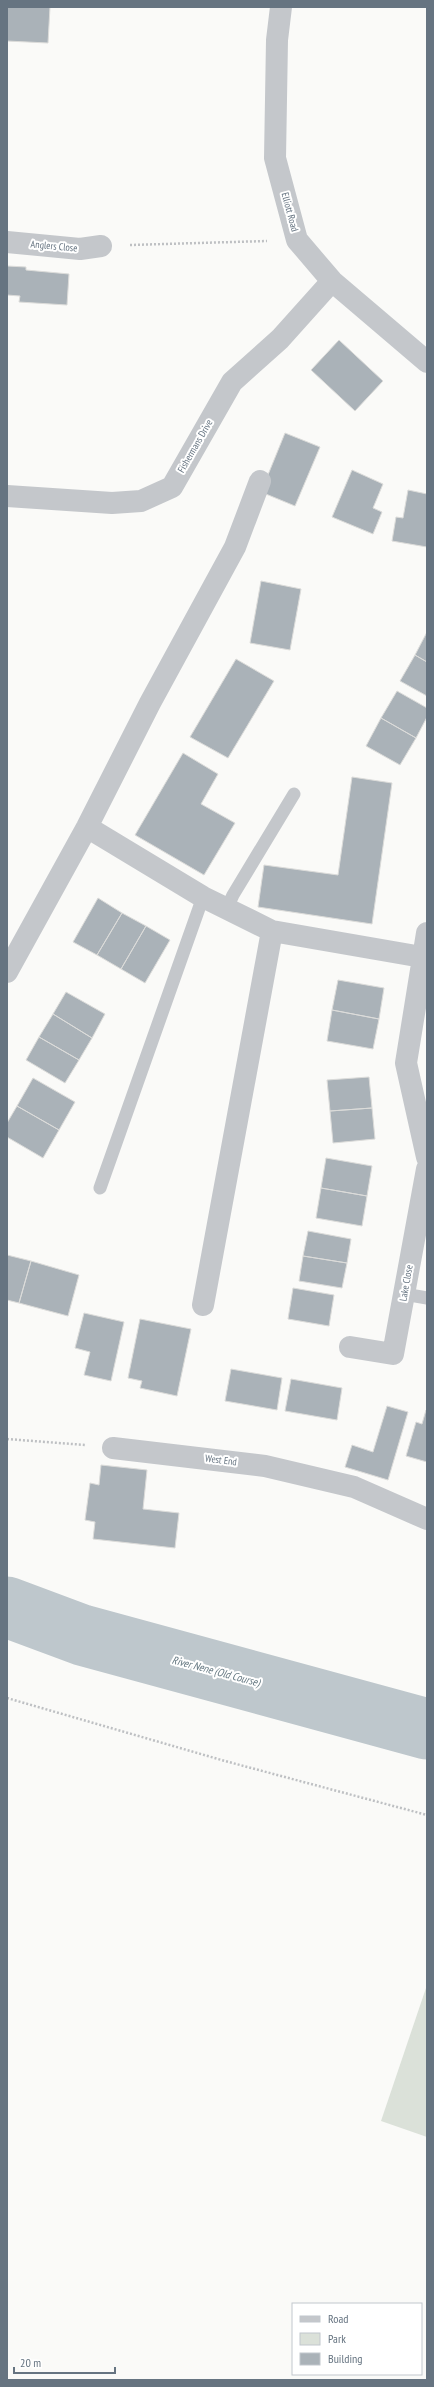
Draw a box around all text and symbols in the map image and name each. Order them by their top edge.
street label: Elliott Road [279,191,301,233]
street label: Anglers Close [30,237,78,255]
street label: Fishermans Drive [174,417,216,475]
street label: Lake Close [396,1264,416,1302]
street label: West End [204,1452,238,1468]
water label: River Nene (Old Course) [171,1653,263,1690]
legend [292,2303,422,2375]
text: Road [328,2311,348,2326]
text: Park [328,2331,346,2346]
scale bar [14,2349,115,2375]
text: Building [328,2351,363,2366]
text: 20 m [20,2355,41,2370]

